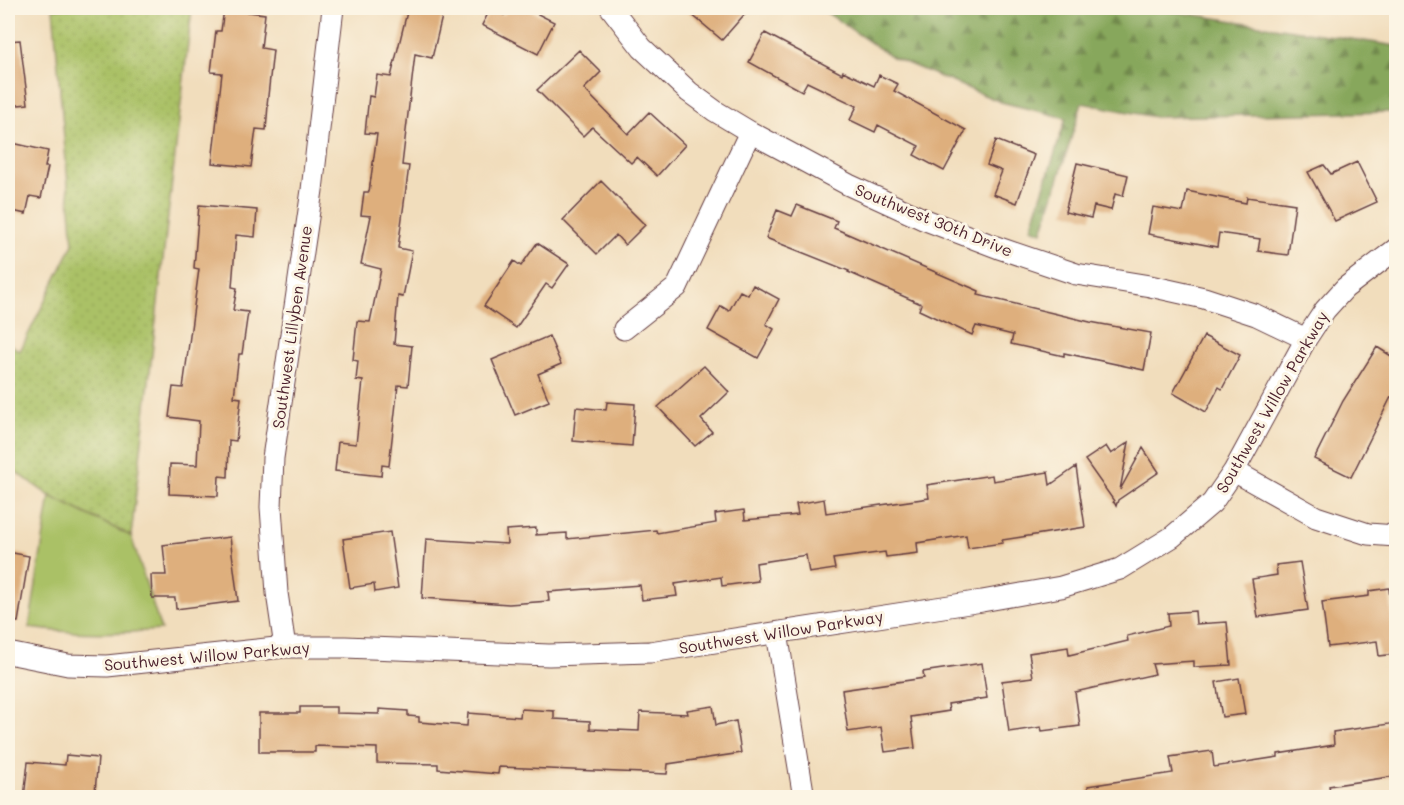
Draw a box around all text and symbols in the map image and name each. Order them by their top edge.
street label: Southwest 30th Drive [852,178,1016,261]
street label: Southwest Lillyben Avenue [267,224,316,430]
street label: Southwest Willow Parkway [1211,307,1332,496]
street label: Southwest Willow Parkway [677,605,885,658]
street label: Southwest Willow Parkway [103,636,311,675]

